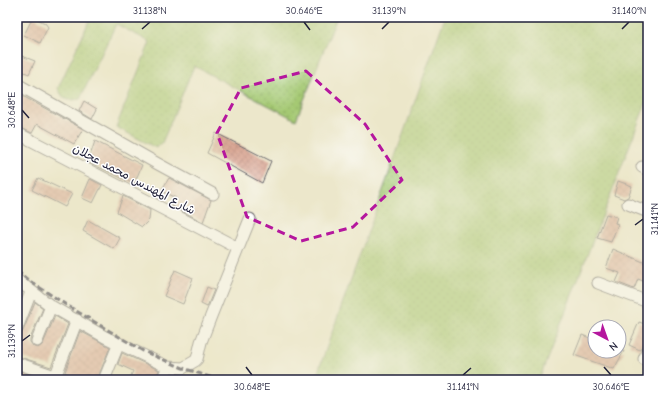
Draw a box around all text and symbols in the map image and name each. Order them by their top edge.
text: 31.138°N [133,5,167,17]
text: 30.646°E [286,5,322,17]
text: 31.139°N [372,5,406,17]
text: 31.140°N [612,5,646,17]
text: 30.648°E [6,92,18,128]
street label: شارع المهندس محمد عجلان [70,141,198,219]
text: 31.141°N [649,203,661,235]
north arrow [587,319,627,359]
text: 31.139°N [6,324,18,358]
text: N [606,339,620,353]
text: 30.648°E [234,381,270,393]
text: 31.141°N [447,381,479,393]
text: 30.646°E [593,381,629,393]

